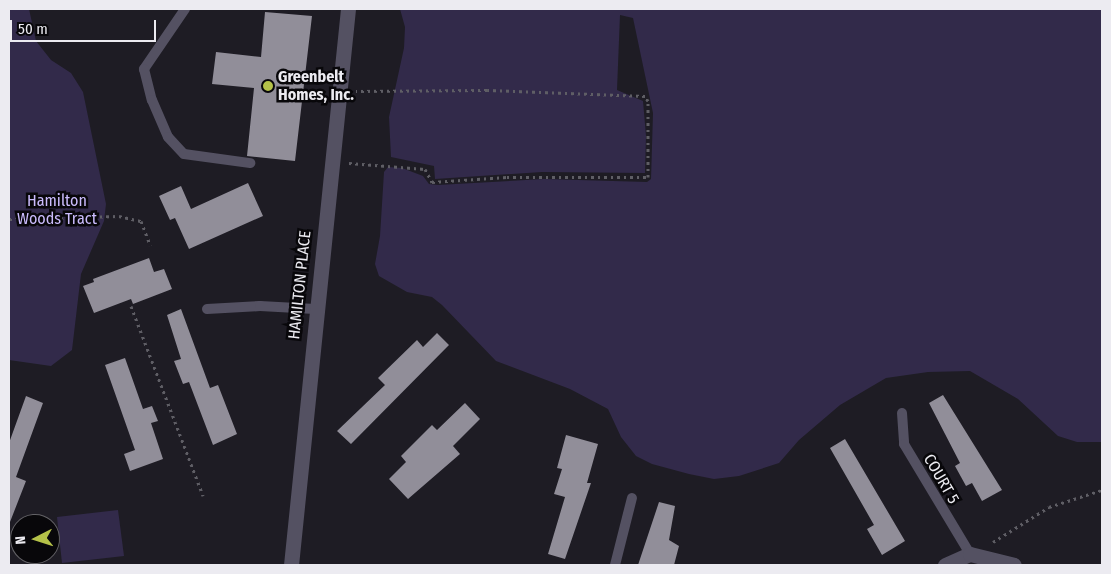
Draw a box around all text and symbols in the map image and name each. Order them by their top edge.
scale bar [12,10,159,42]
text: 50 m [18,20,48,38]
place label: Greenbelt Homes, Inc. [278,67,354,105]
marker: Greenbelt Homes, Inc. [262,80,274,92]
park label: Hamilton Woods Tract [17,191,97,229]
street label: HAMILTON PLACE [285,230,315,340]
street label: COURT 5 [919,451,963,507]
north arrow [10,514,60,564]
text: N [12,535,29,545]

